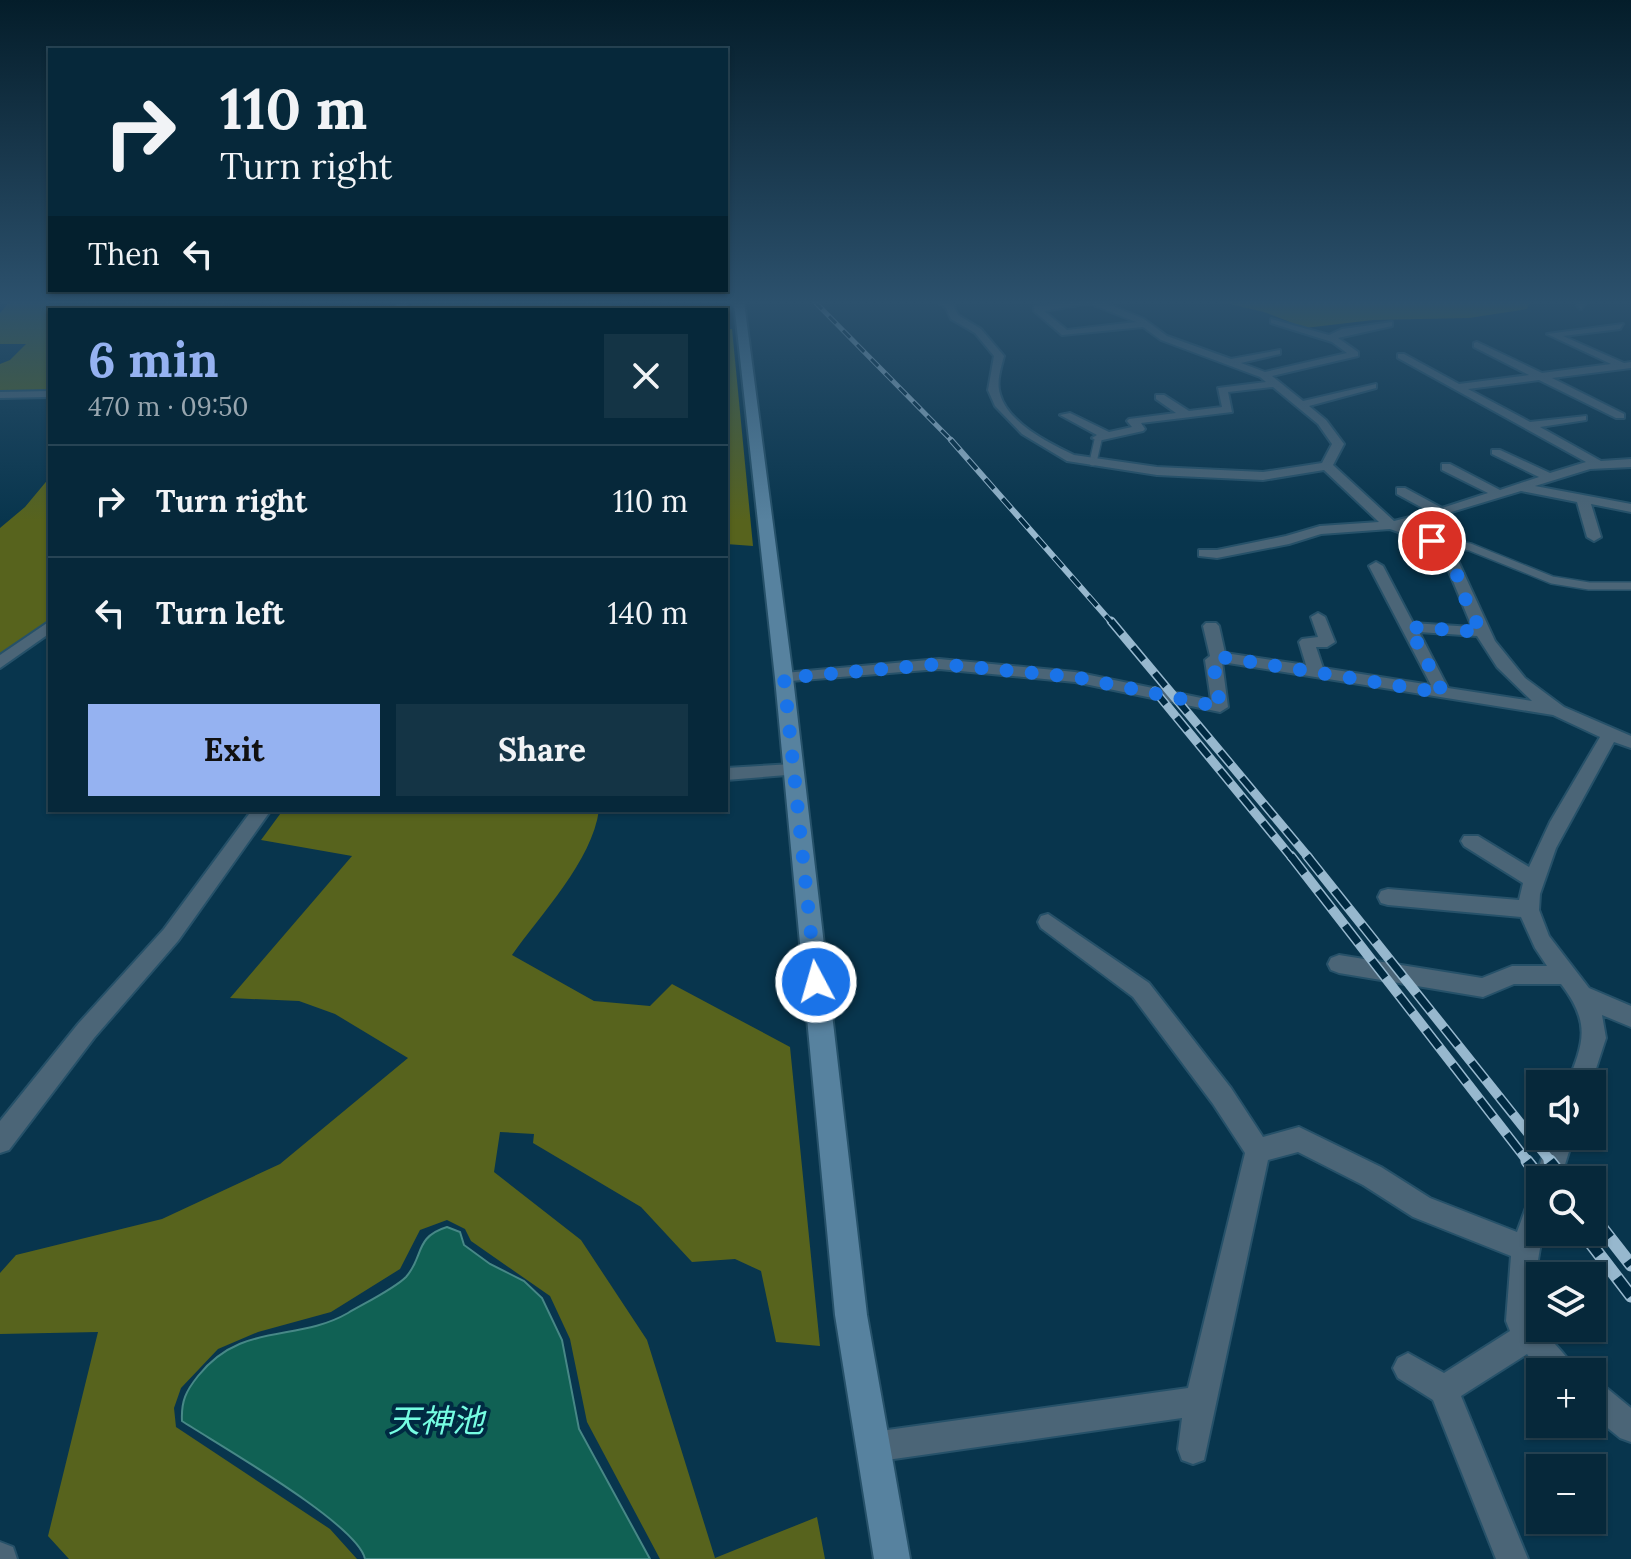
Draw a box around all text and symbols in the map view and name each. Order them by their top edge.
text: 110 m [220,73,367,144]
icon: right [88,80,192,184]
text: Turn right [220,143,393,189]
icon: left [176,232,220,276]
text: Then [88,235,160,273]
text: 6 min [88,329,219,390]
button: close [604,334,688,418]
text: 470 m · 09:50 [88,390,248,423]
icon: right [88,479,132,523]
text: Turn right [156,482,307,520]
text: 110 m [613,482,688,520]
pin [1398,507,1466,575]
icon: arrive [1410,519,1454,563]
icon: left [88,591,132,635]
text: Turn left [156,594,284,632]
text: 140 m [607,594,688,632]
button: Exit [88,704,380,796]
button: Share [396,704,688,796]
position arrow [774,940,858,1024]
map controls [1526,1070,1606,1534]
button: sound [1526,1070,1606,1150]
button: search [1526,1166,1606,1246]
button: layers [1526,1262,1606,1342]
button: + [1526,1358,1606,1438]
water label: 天神池 [388,1400,487,1441]
button: − [1526,1454,1606,1534]

